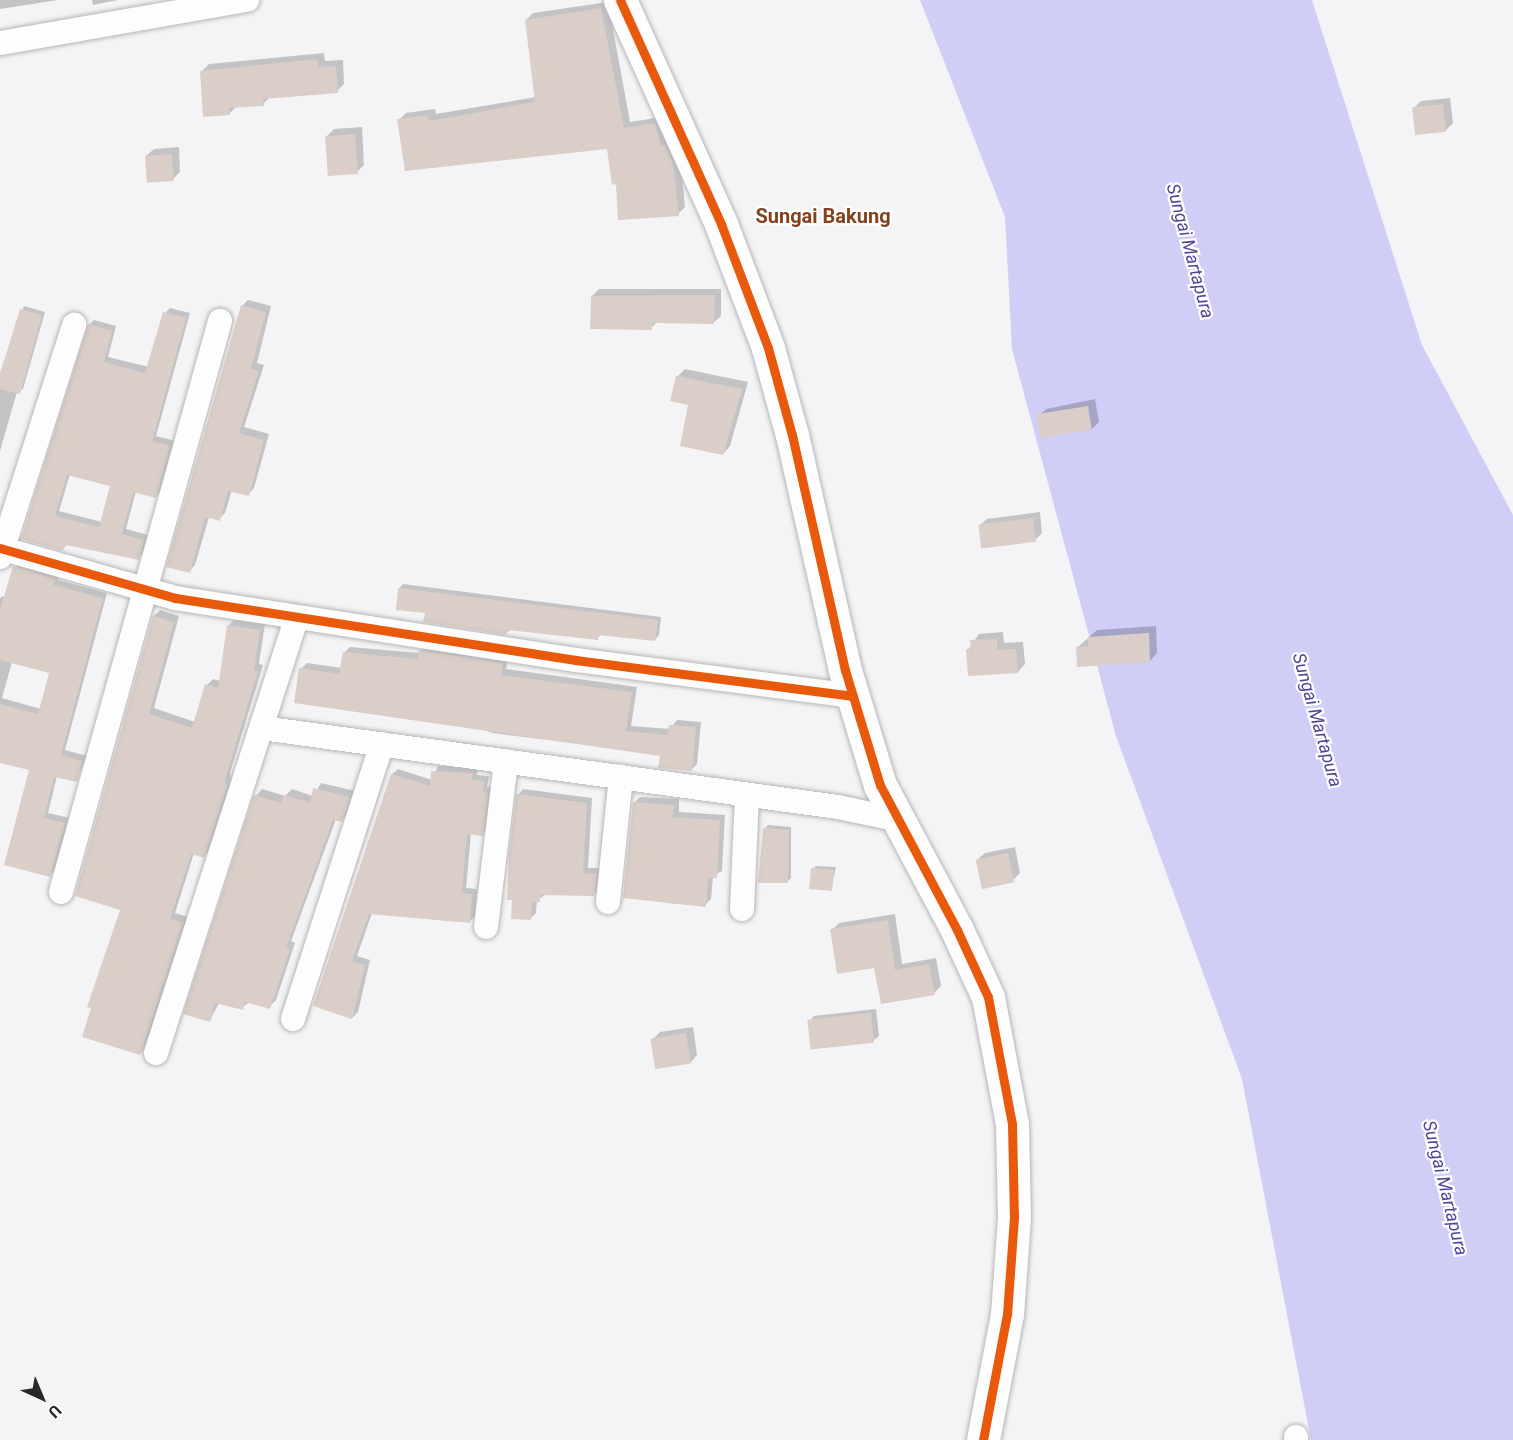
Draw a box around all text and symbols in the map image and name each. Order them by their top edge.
water label: Sungai Martapura [1162,181,1218,321]
district label: Sungai Bakung [755,204,891,228]
water label: Sungai Martapura [1288,650,1346,790]
water label: Sungai Martapura [1418,1118,1472,1258]
north arrow [12,1368,72,1428]
text: U [44,1401,65,1422]

